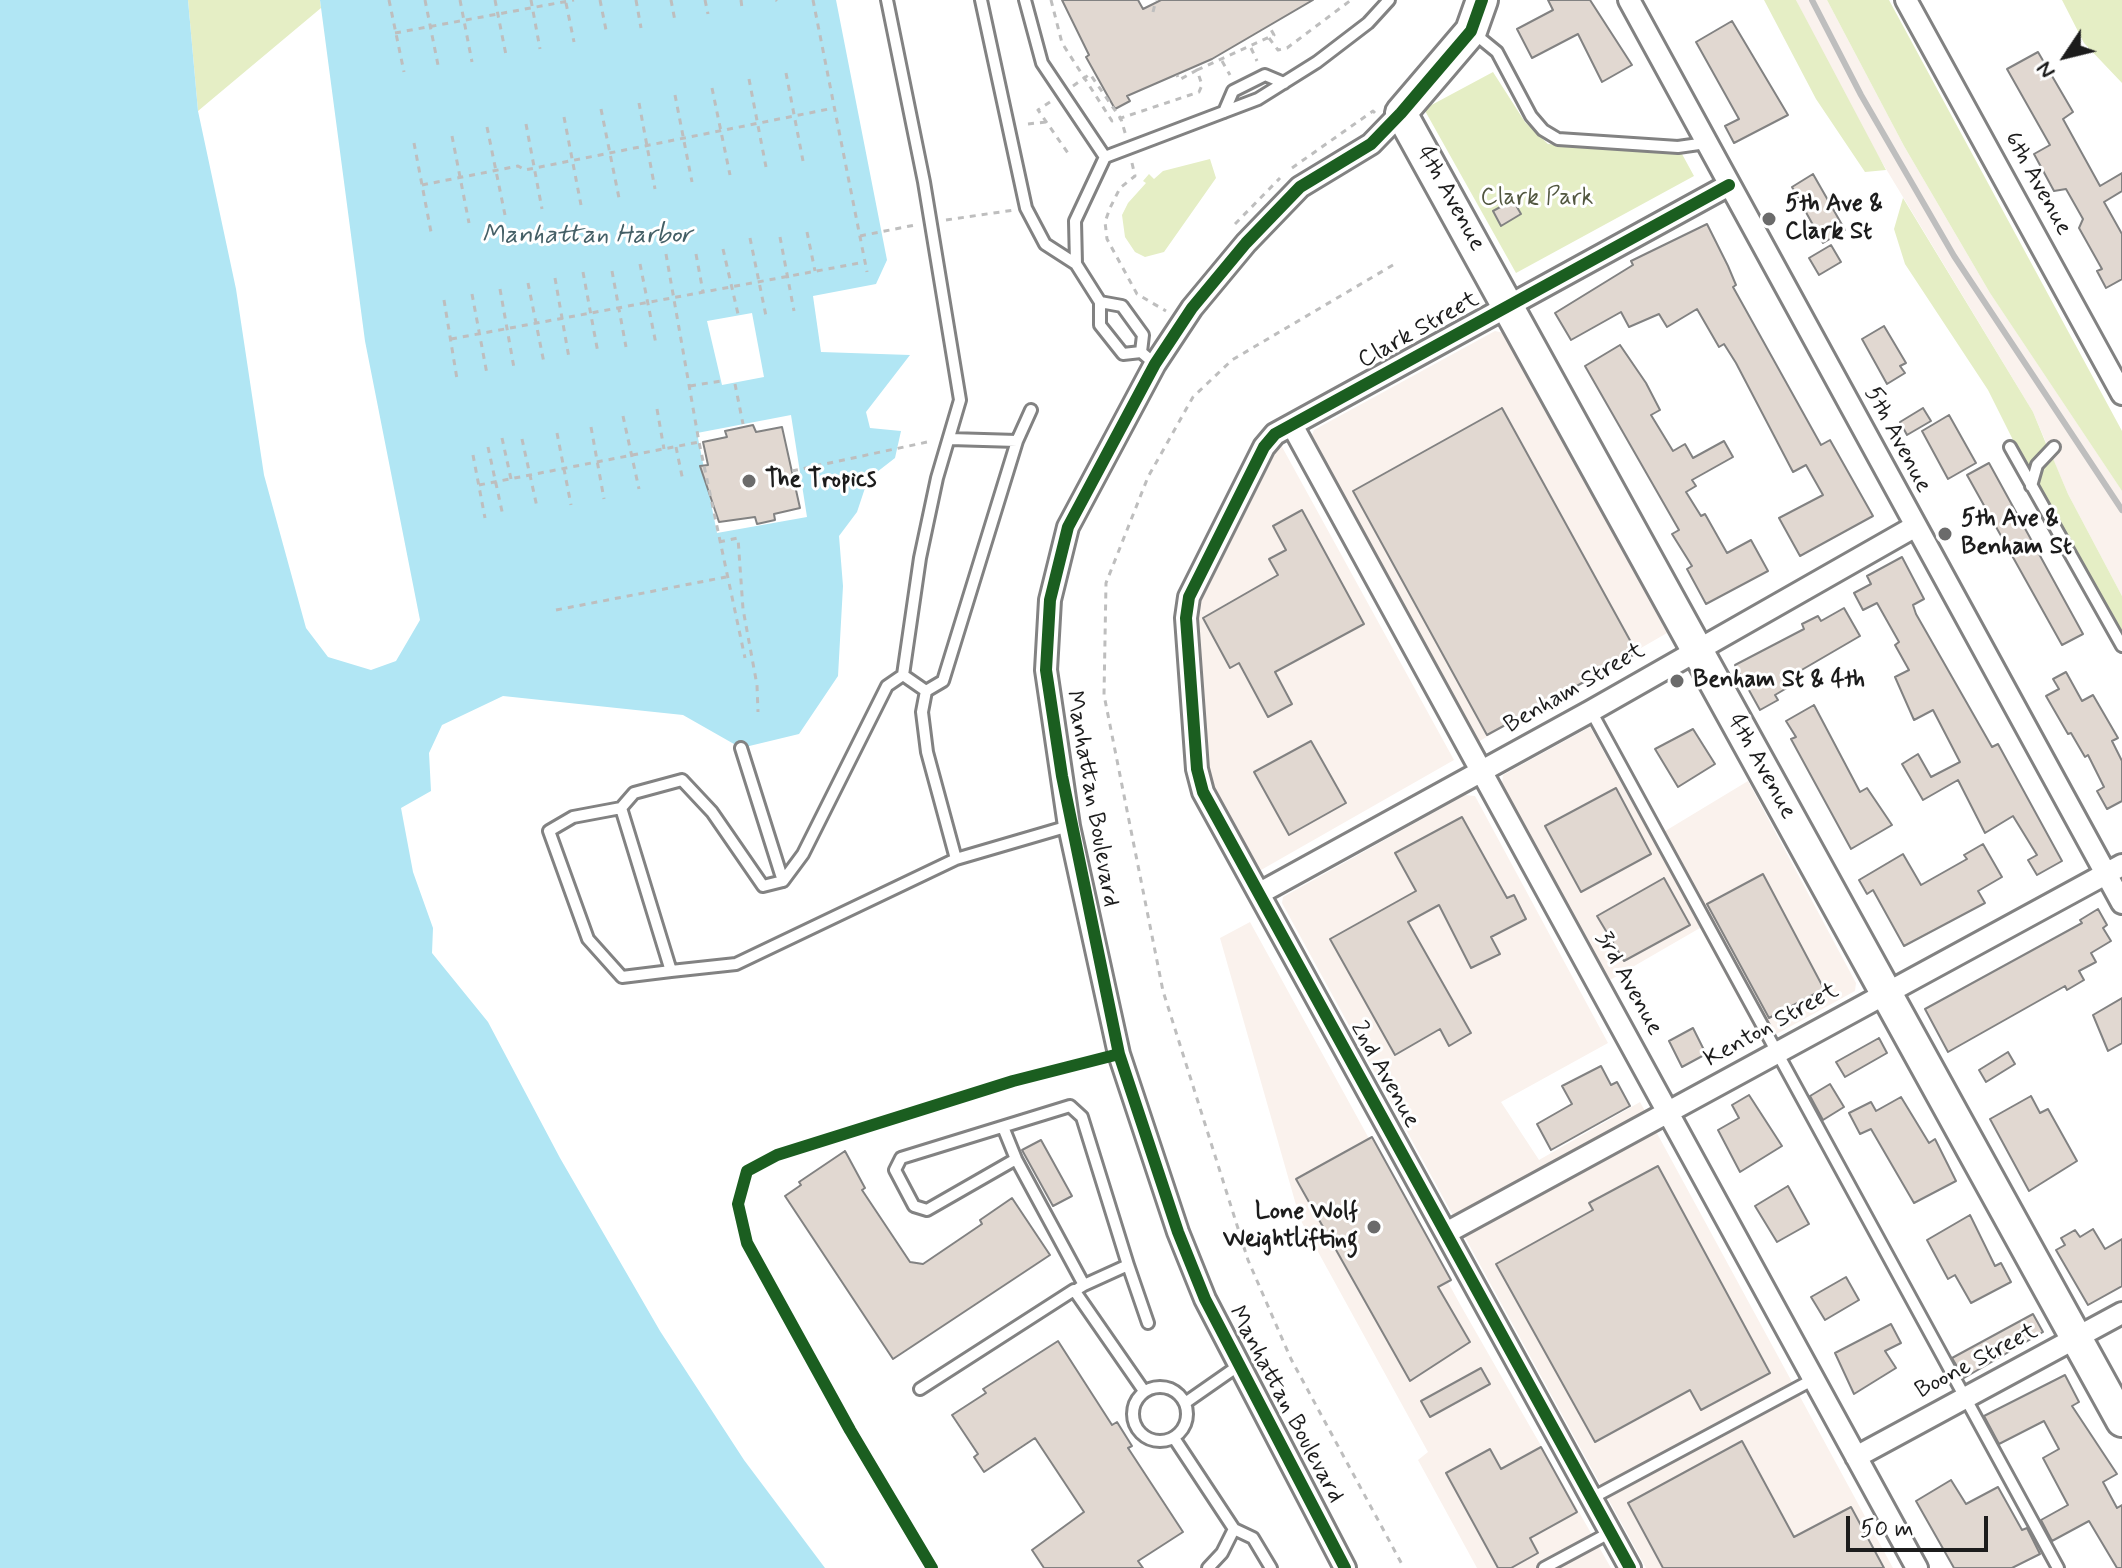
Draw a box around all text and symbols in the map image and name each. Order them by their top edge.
north arrow [2026,16,2106,96]
text: N [2031,56,2062,84]
street label: 6th Avenue [1997,127,2077,241]
street label: 4th Avenue [1409,141,1491,257]
park label: Clark Park [1481,185,1593,213]
place label: 5th Ave & Clark St [1785,191,1883,247]
marker: 5th Ave & Clark St [1760,210,1778,228]
water label: Manhattan Harbor [482,221,692,253]
street label: Clark Street [1354,286,1484,376]
street label: 5th Avenue [1857,382,1937,498]
place label: The Tropics [765,467,877,495]
marker: The Tropics [740,472,758,490]
place label: 5th Ave & Benham St [1961,506,2072,562]
marker: 5th Ave & Benham St [1936,525,1954,543]
street label: Benham Street [1500,637,1650,741]
place label: Benham St & 4th [1693,667,1865,695]
marker: Benham St & 4th [1668,672,1686,690]
street label: Manhattan Boulevard [1058,689,1124,909]
street label: 4th Avenue [1720,709,1802,825]
street label: 3rd Avenue [1588,927,1668,1041]
street label: Kenton Street [1700,977,1844,1075]
street label: 2nd Avenue [1343,1017,1425,1133]
place label: Lone Wolf Weightlifting [1223,1199,1358,1255]
marker: Lone Wolf Weightlifting [1365,1218,1383,1236]
street label: Manhattan Boulevard [1221,1302,1349,1508]
street label: Boone Street [1911,1318,2043,1406]
scale bar [1850,1500,1992,1550]
text: 50 m [1860,1514,1914,1545]

